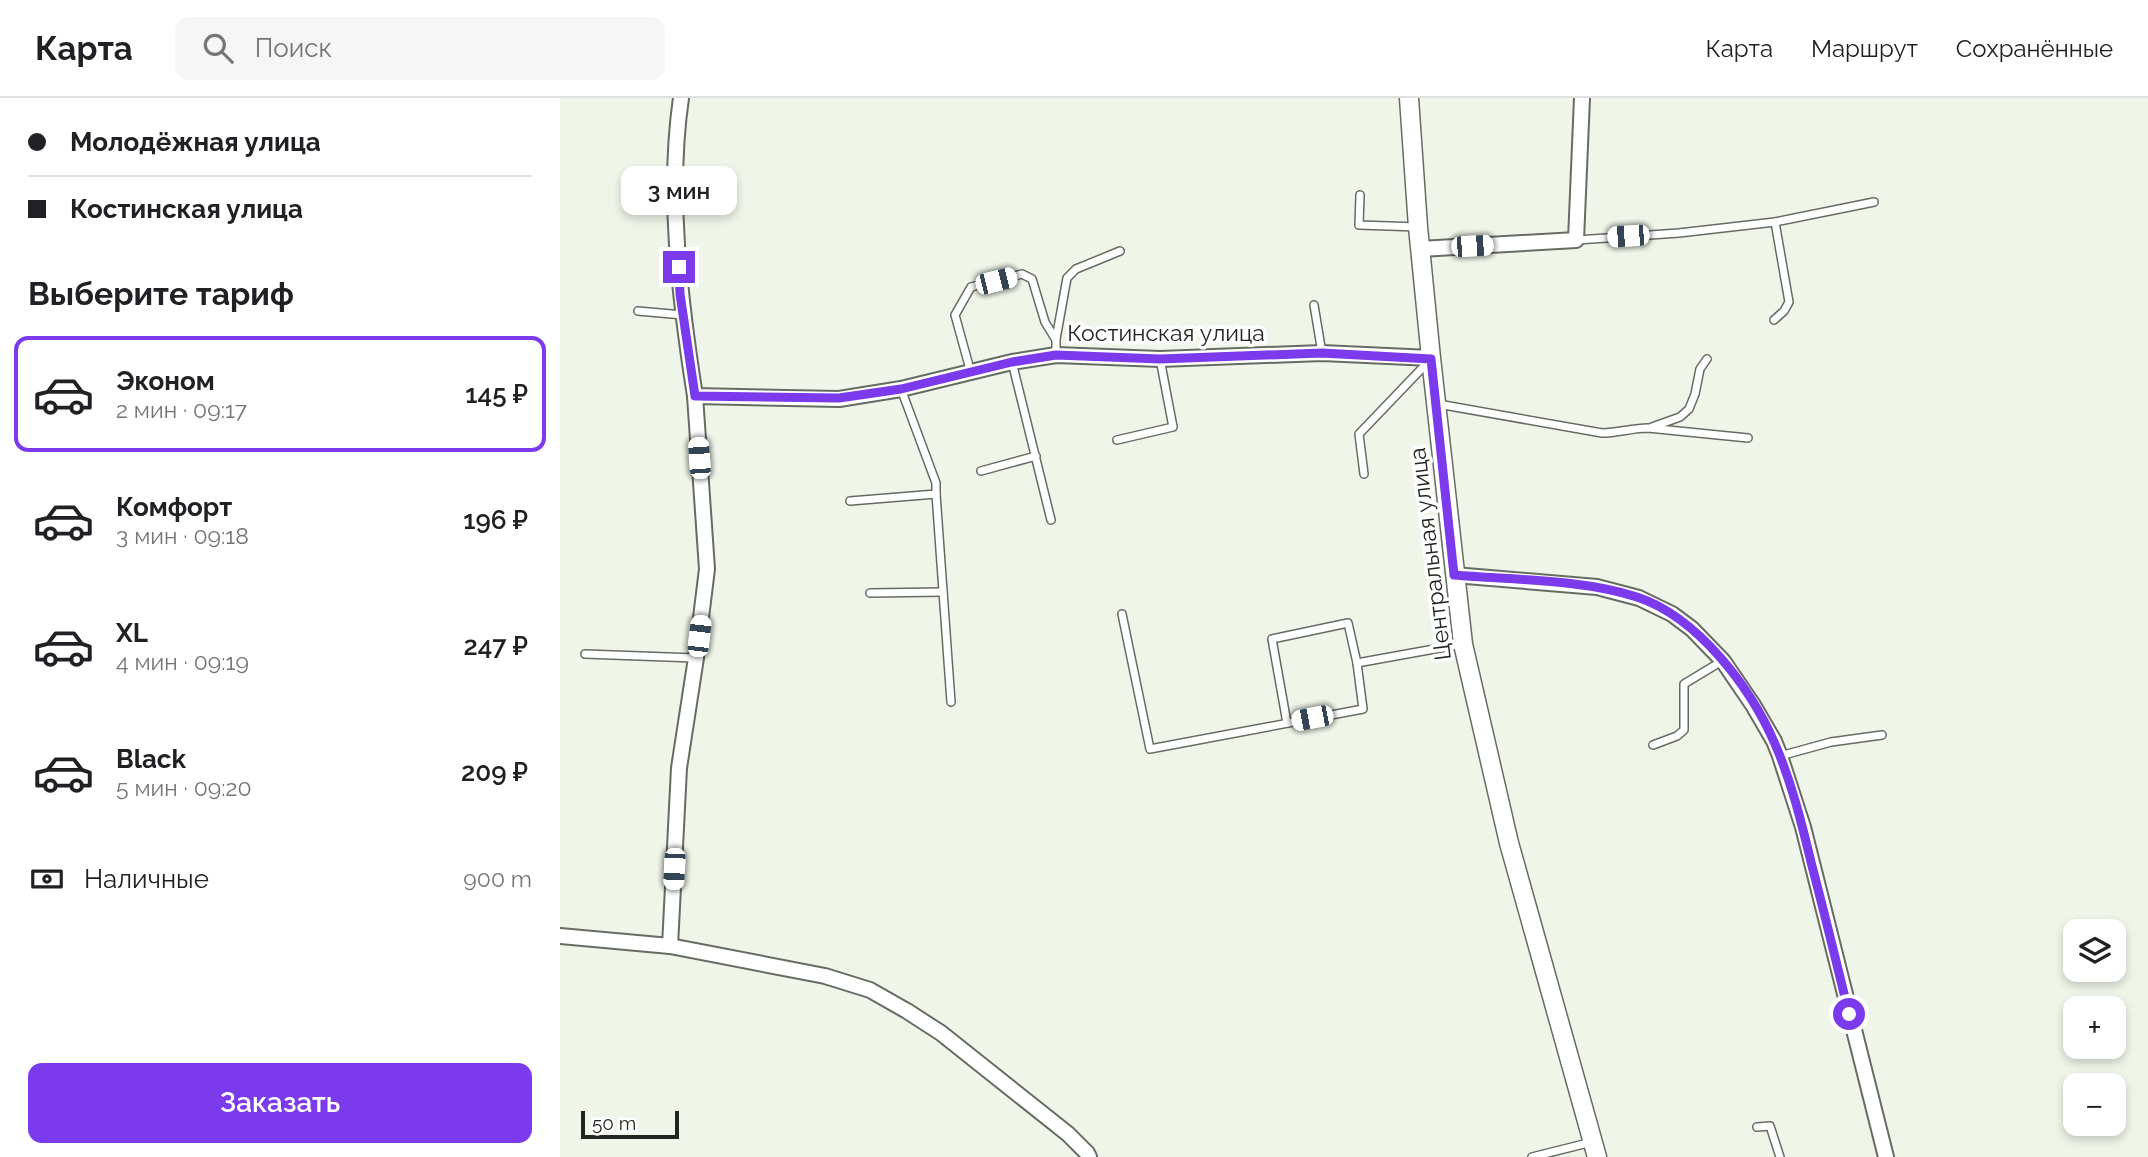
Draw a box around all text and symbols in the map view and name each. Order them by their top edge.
search box [175,17,665,80]
text: Карта [35,29,133,68]
icon: search [199,29,237,67]
text: Поиск [255,33,332,63]
text: Карта [1705,34,1773,63]
text: Маршрут [1811,34,1918,63]
text: Сохранённые [1956,34,2113,63]
text: Молодёжная улица [70,127,321,157]
callout: 3 мин [621,166,737,214]
text: 3 мин [648,177,710,204]
text: Костинская улица [70,194,303,224]
car [1607,224,1650,248]
car [1451,234,1494,258]
route end [663,251,695,283]
car [974,266,1019,296]
text: Выберите тариф [28,275,294,312]
street label: Костинская улица [1067,319,1265,346]
icon: car [32,363,95,426]
text: Эконом [116,366,215,396]
text: 145 ₽ [465,379,528,409]
text: 2 мин · 09:17 [116,396,247,423]
car [688,436,711,480]
street label: Центральная улица [1403,446,1456,662]
icon: car [32,489,95,552]
text: Комфорт [116,492,232,522]
text: 196 ₽ [463,505,528,535]
text: 3 мин · 09:18 [116,522,249,549]
car [687,614,712,658]
icon: car [32,615,95,678]
text: XL [116,618,148,648]
text: 247 ₽ [463,631,528,661]
text: 4 мин · 09:19 [116,648,249,675]
car [1290,704,1335,732]
icon: car [32,741,95,804]
text: Black [116,744,186,774]
text: 209 ₽ [461,757,528,787]
text: 5 мин · 09:20 [116,774,252,801]
car [663,847,686,891]
icon: cash [28,860,66,898]
text: Наличные [84,864,209,894]
text: 900 m [463,865,532,892]
map controls [2063,919,2126,1136]
button: layers [2063,919,2126,982]
button: + [2063,996,2126,1059]
route start [1833,998,1865,1030]
button: Заказать [28,1063,532,1143]
button: − [2063,1073,2126,1136]
scale bar [581,1108,679,1140]
text: 50 m [592,1112,636,1134]

